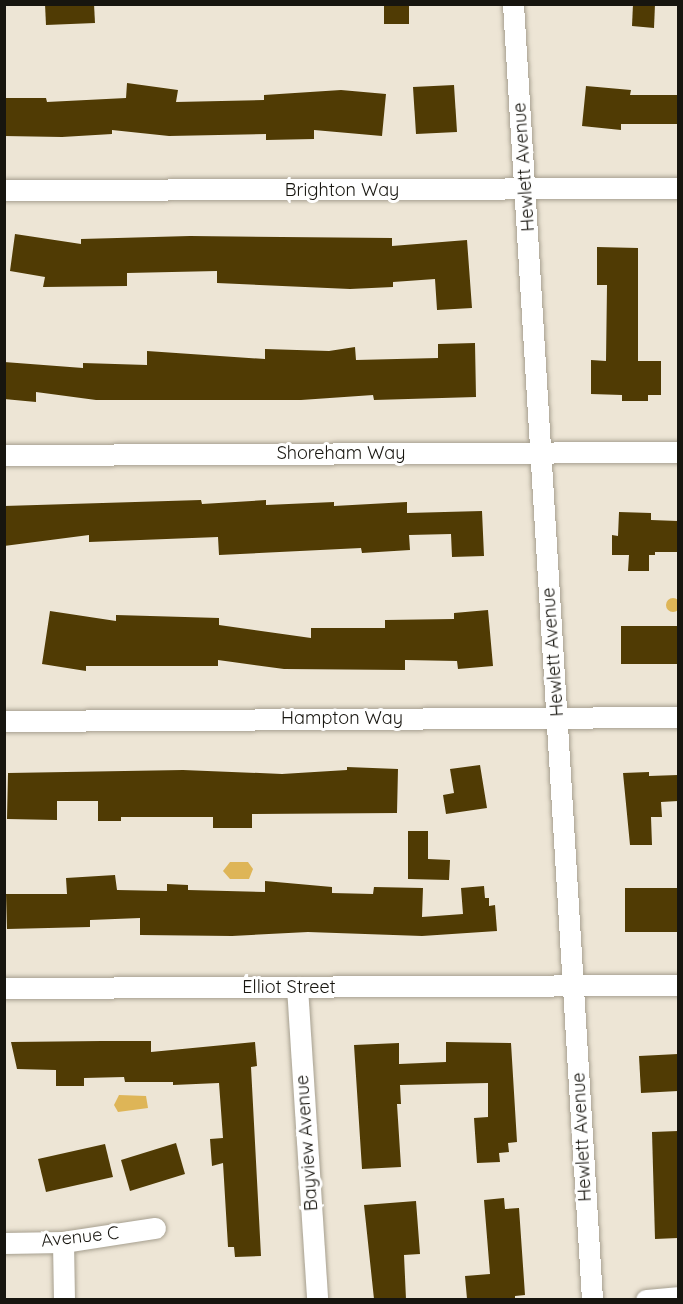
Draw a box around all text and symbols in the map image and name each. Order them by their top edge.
street label: Hewlett Avenue [509,102,539,232]
street label: Brighton Way [285,179,399,201]
street label: Shoreham Way [277,442,405,464]
street label: Hewlett Avenue [538,587,568,717]
street label: Hampton Way [281,707,403,729]
street label: Elliot Street [242,976,336,998]
street label: Hewlett Avenue [568,1072,596,1202]
street label: Bayview Avenue [291,1074,323,1212]
street label: Avenue C [40,1222,120,1252]

